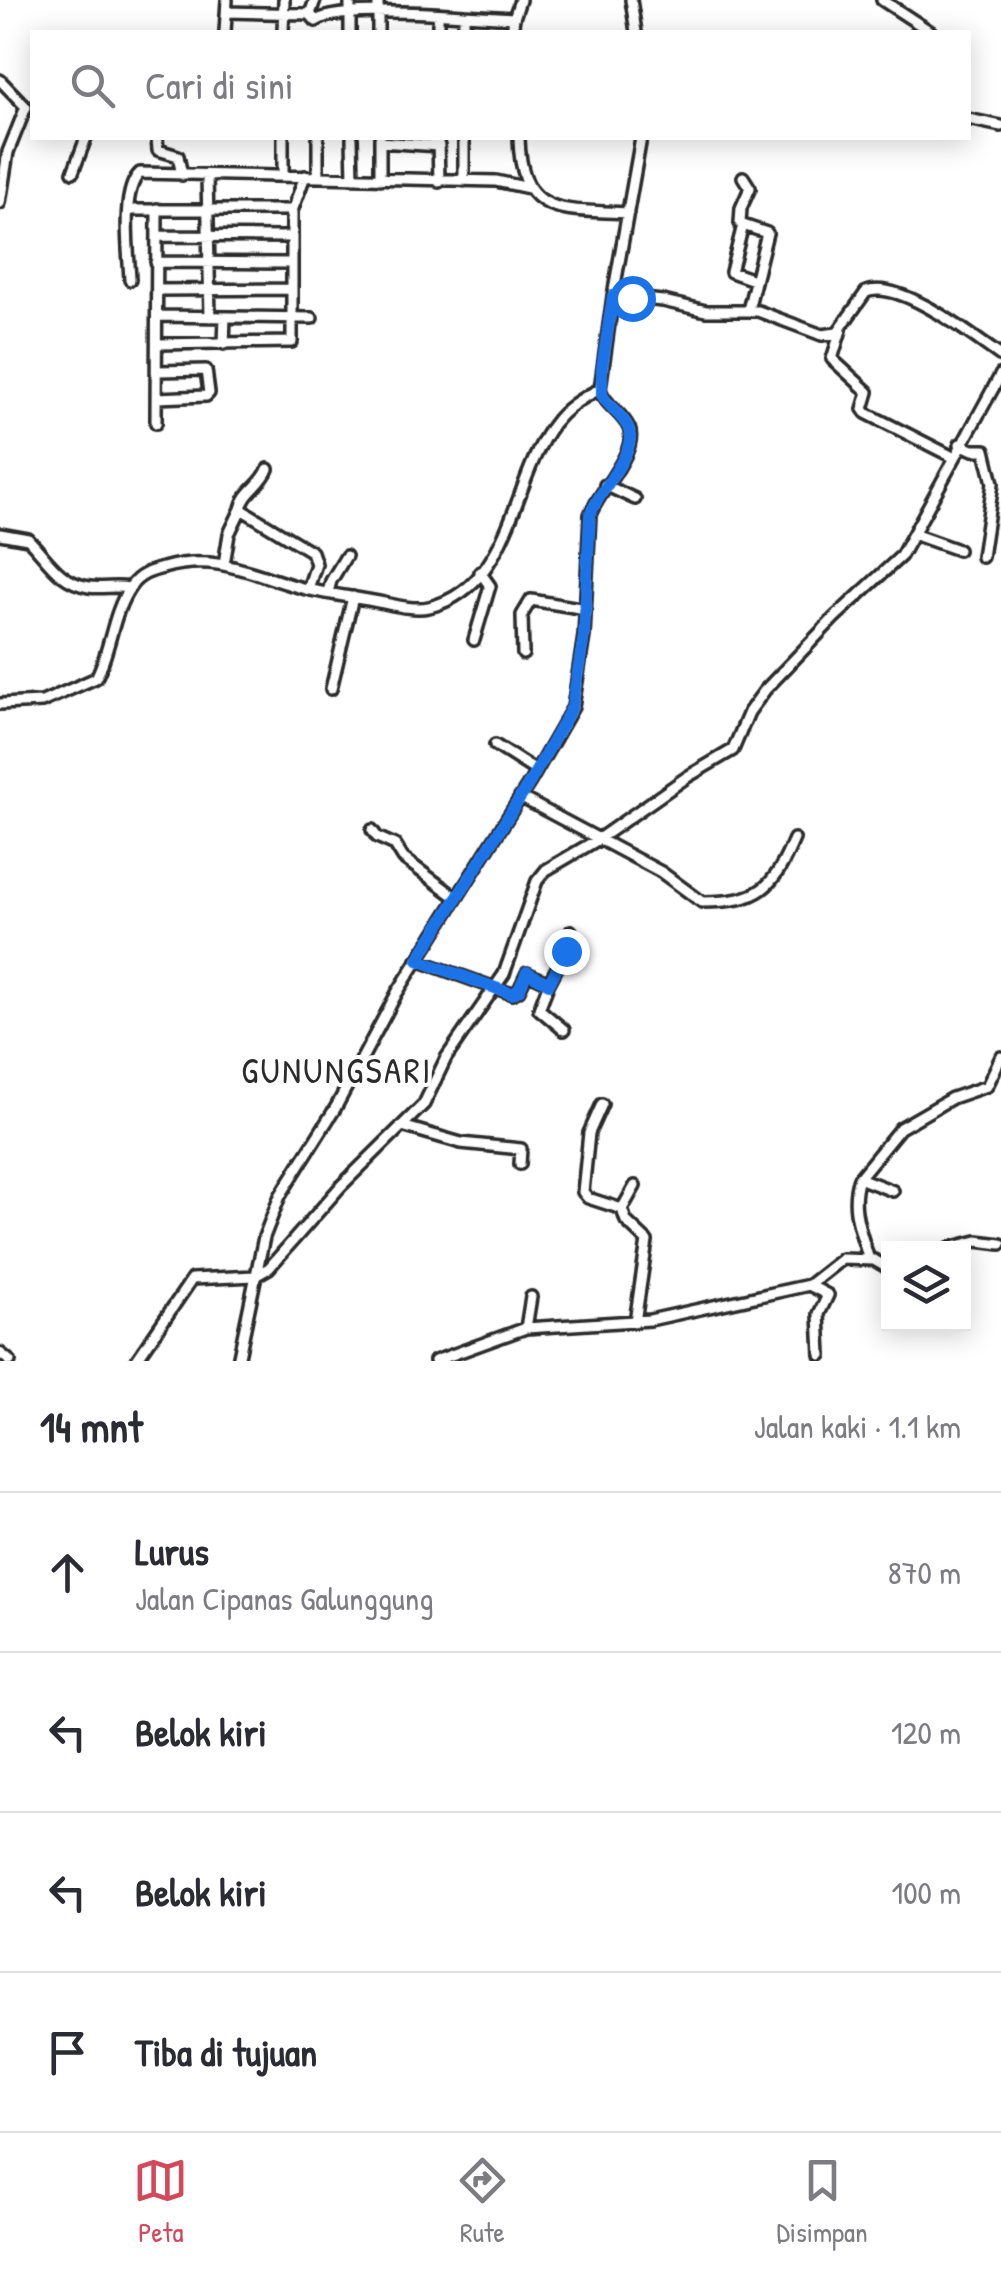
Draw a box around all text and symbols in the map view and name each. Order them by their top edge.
search box [30,30,971,140]
icon: search [65,58,120,113]
text: Cari di sini [145,59,294,111]
route start [610,276,656,322]
route end [544,929,590,975]
district label: GUNUNGSARI [241,1047,433,1094]
map controls [881,1241,971,1331]
button: layers [881,1241,971,1331]
text: 14 mnt [40,1398,143,1455]
text: Jalan kaki · 1.1 km [754,1405,961,1448]
text: Lurus [135,1525,209,1577]
icon: ahead [40,1545,95,1600]
text: 870 m [888,1551,961,1594]
text: Jalan Cipanas Galunggung [135,1577,434,1620]
icon: left [40,1705,95,1760]
text: Belok kiri [135,1706,267,1758]
text: 120 m [891,1711,961,1754]
icon: left [40,1865,95,1920]
text: Belok kiri [135,1866,267,1918]
text: 100 m [892,1871,961,1914]
icon: arrive [40,2025,95,2080]
text: Tiba di tujuan [135,2026,317,2078]
tab: Peta [133,2153,188,2251]
tab: Rute [455,2153,510,2251]
tab: Disimpan [776,2153,868,2251]

